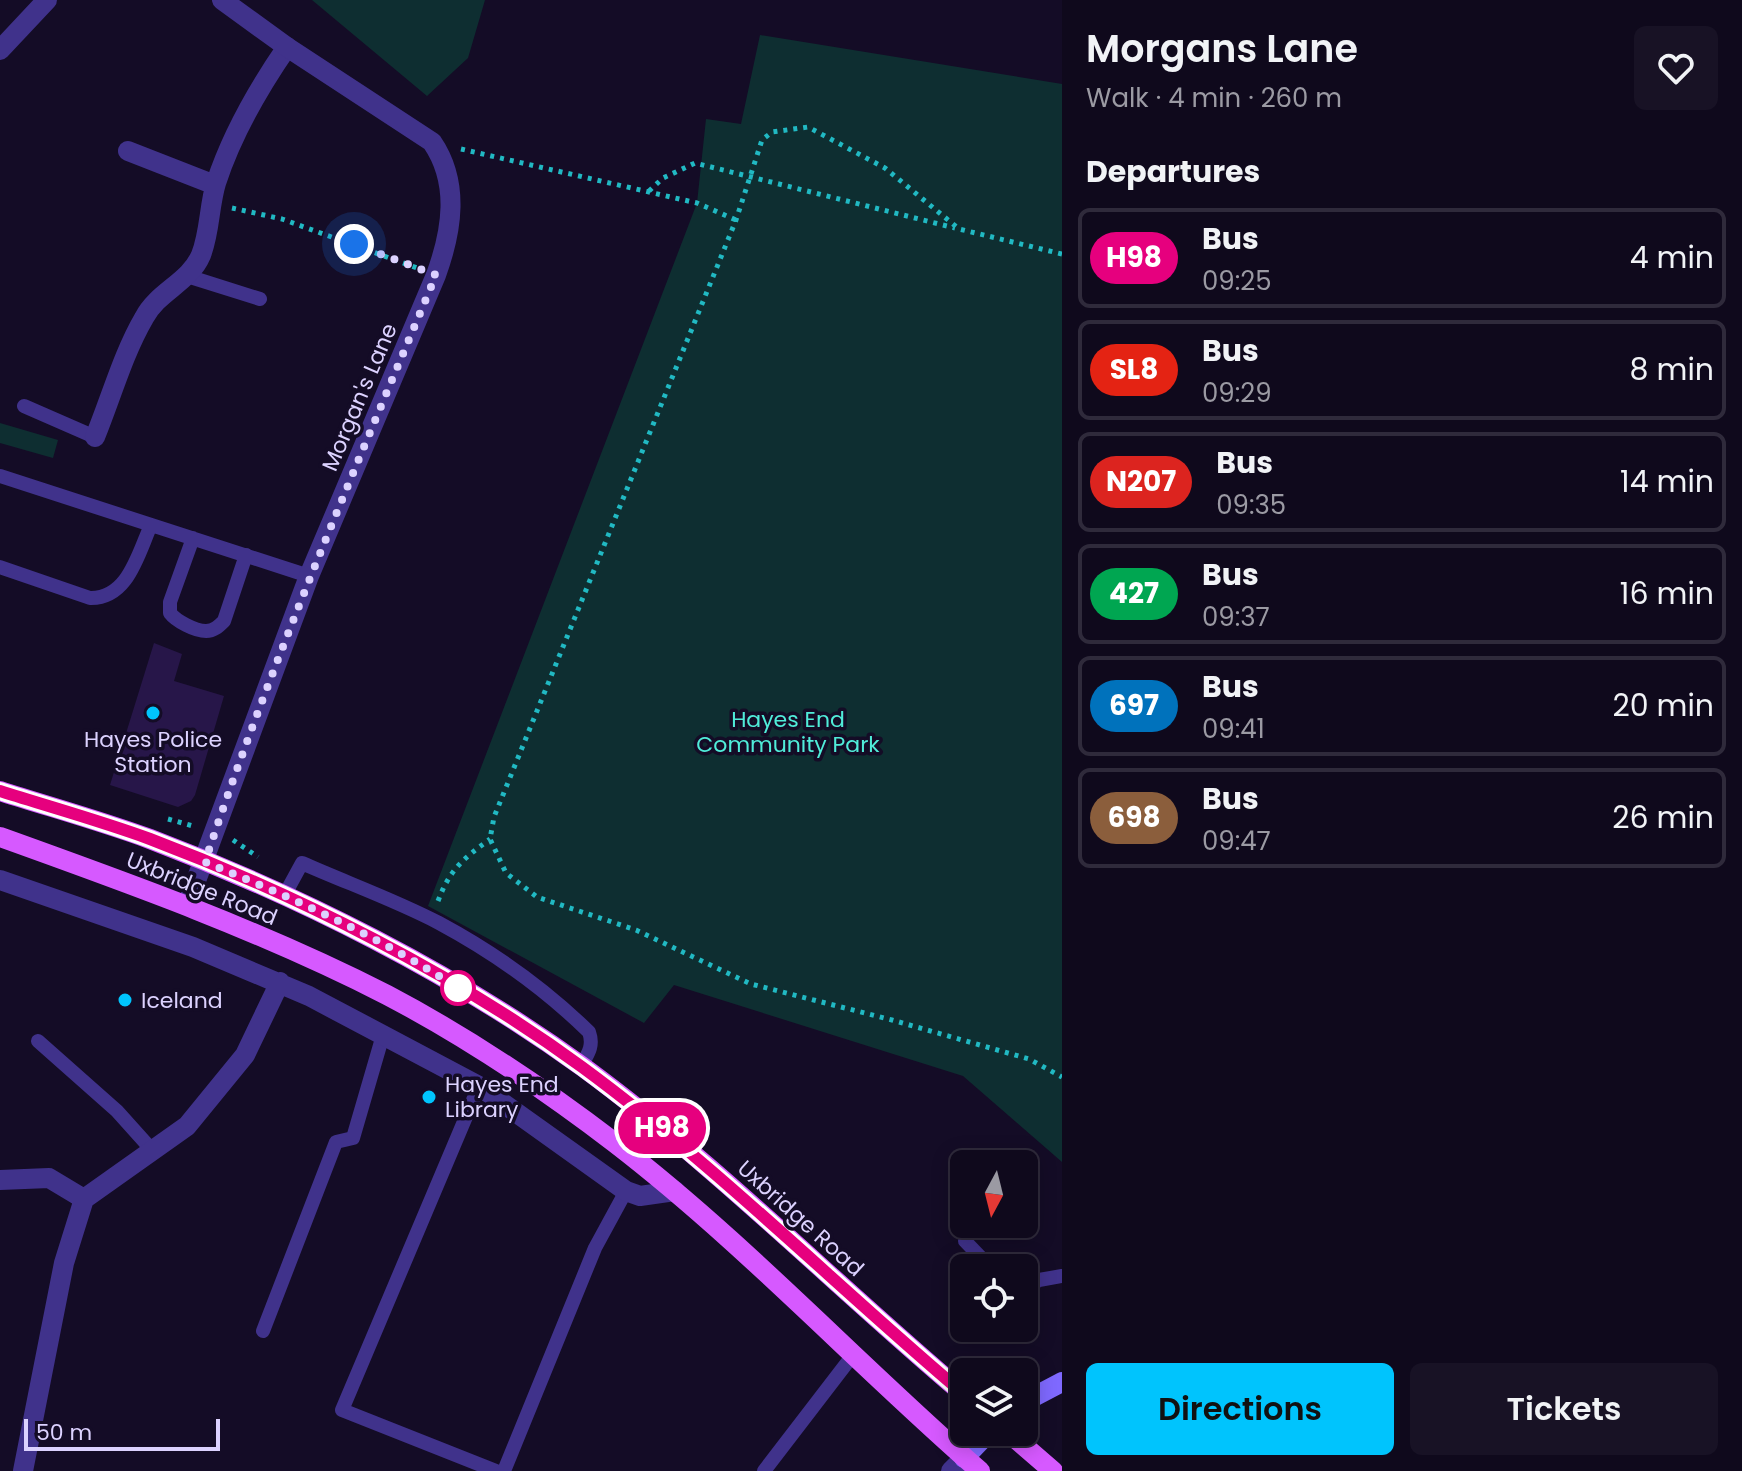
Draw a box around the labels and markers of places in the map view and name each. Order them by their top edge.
marker: Hayes Police Station [144,704,162,722]
place label: Hayes Police Station [84,724,222,780]
unlabelled marker [441,971,475,1005]
place label: Iceland [141,985,223,1016]
marker: Iceland [116,991,134,1009]
place label: Hayes End Library [445,1069,559,1125]
marker: Hayes End Library [420,1088,438,1106]

